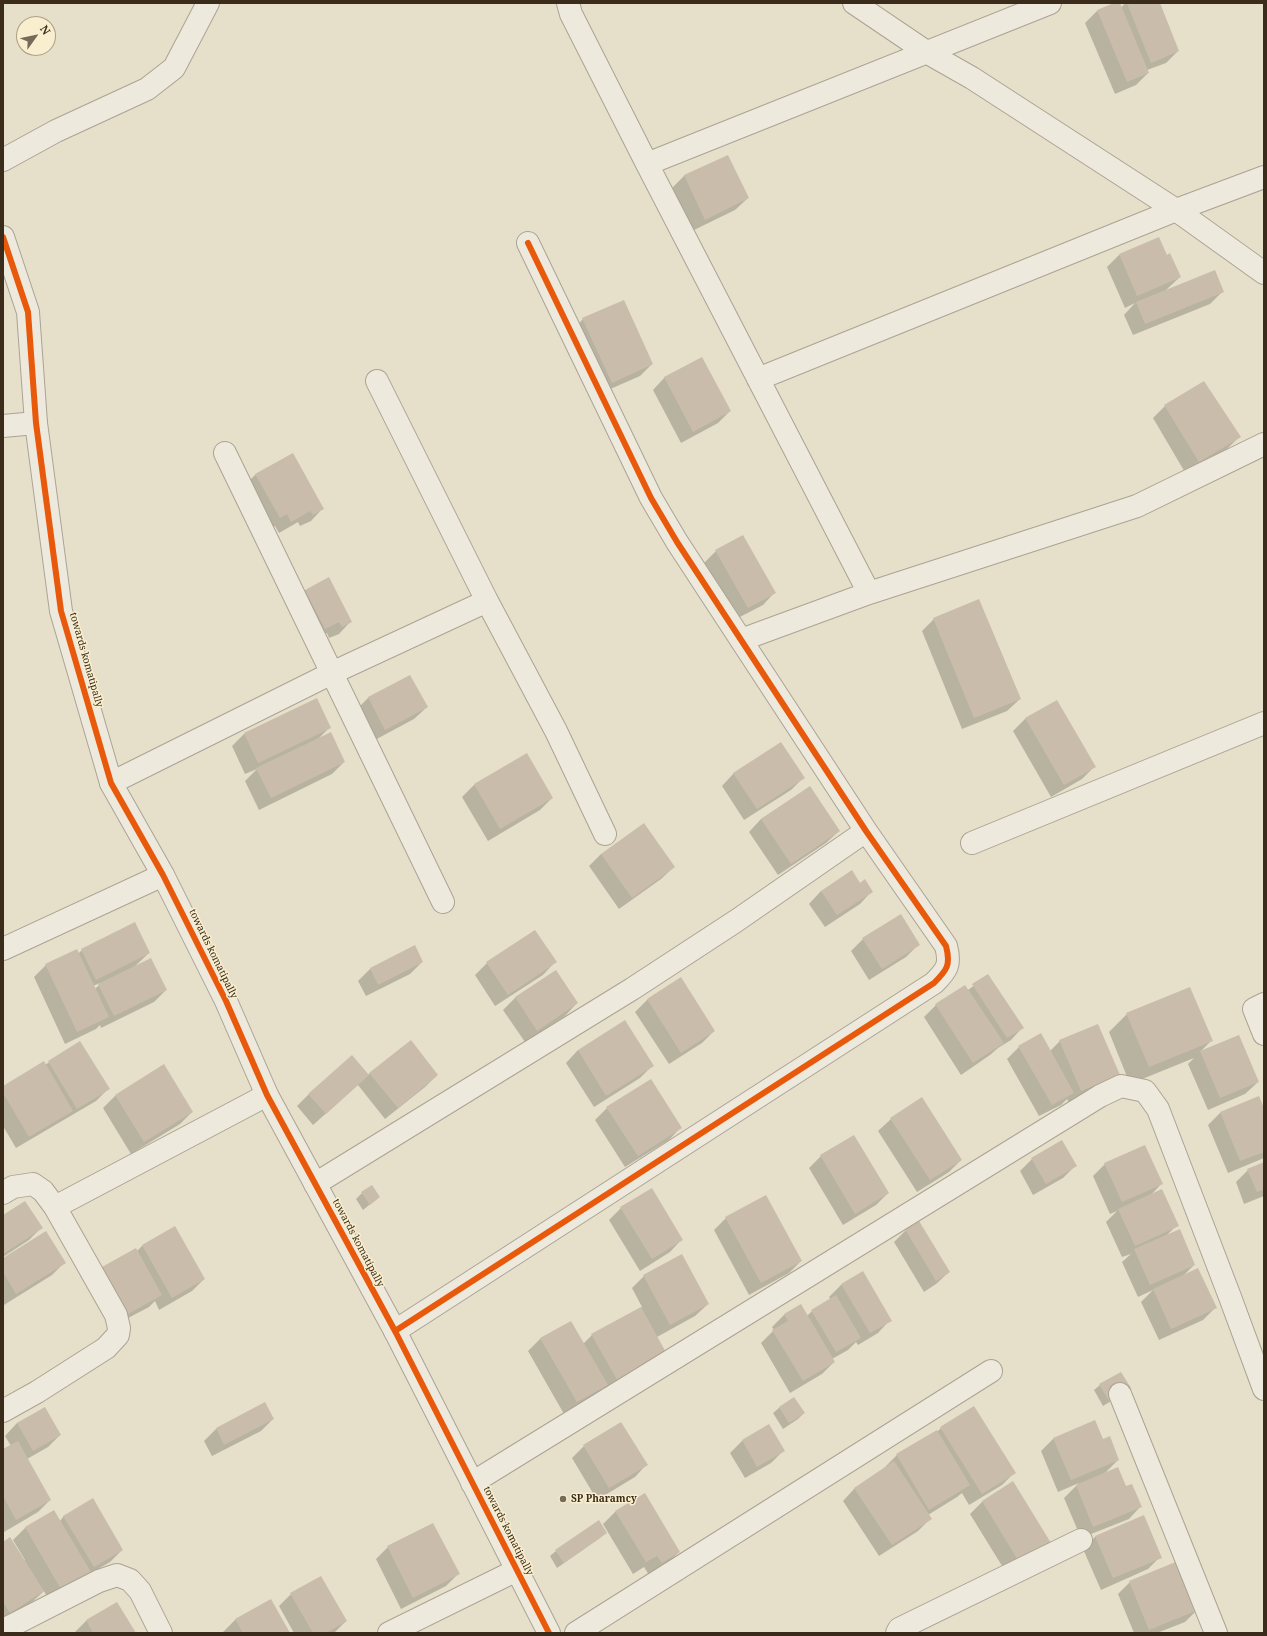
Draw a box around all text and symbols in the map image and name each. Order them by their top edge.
north arrow [16,16,56,56]
text: N [37,22,54,37]
street label: towards komatipally [67,611,105,709]
street label: towards komatipally [186,907,240,1001]
street label: towards komatipally [330,1197,386,1289]
street label: towards komatipally [480,1484,536,1578]
place label: SP Pharamcy [571,1493,637,1505]
marker: SP Pharamcy [558,1494,568,1504]

